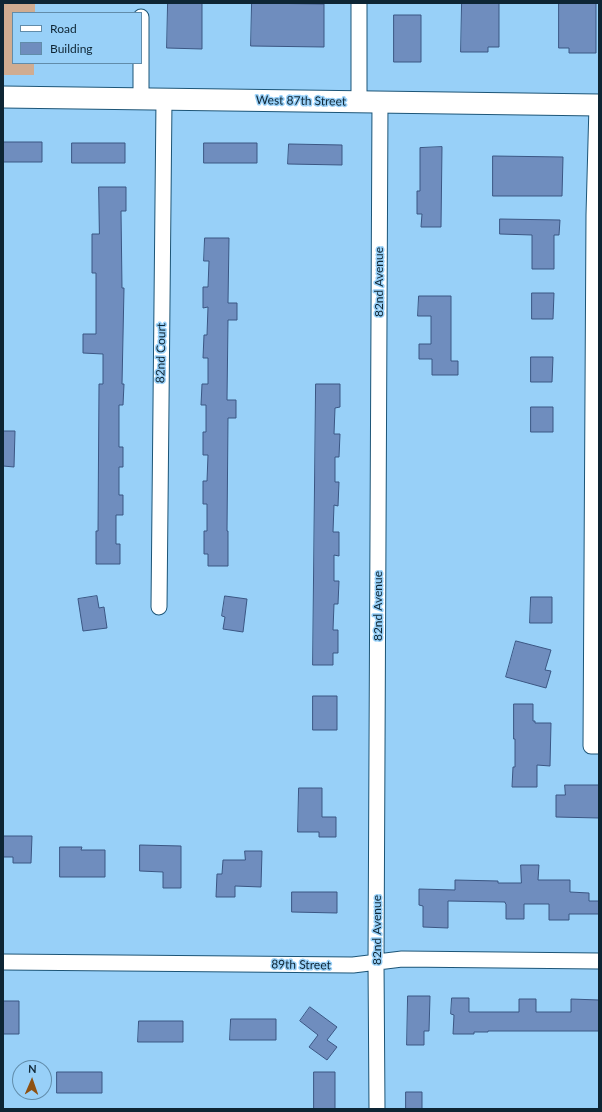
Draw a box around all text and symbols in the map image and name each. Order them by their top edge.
legend [12,12,142,64]
text: Road [50,21,77,36]
text: Building [50,41,93,56]
street label: West 87th Street [256,93,346,109]
street label: 82nd Avenue [372,247,386,317]
street label: 82nd Court [153,323,169,383]
street label: 82nd Avenue [371,571,385,641]
street label: 82nd Avenue [370,895,384,965]
street label: 89th Street [271,957,331,973]
north arrow [12,1060,52,1100]
text: N [28,1062,37,1075]

